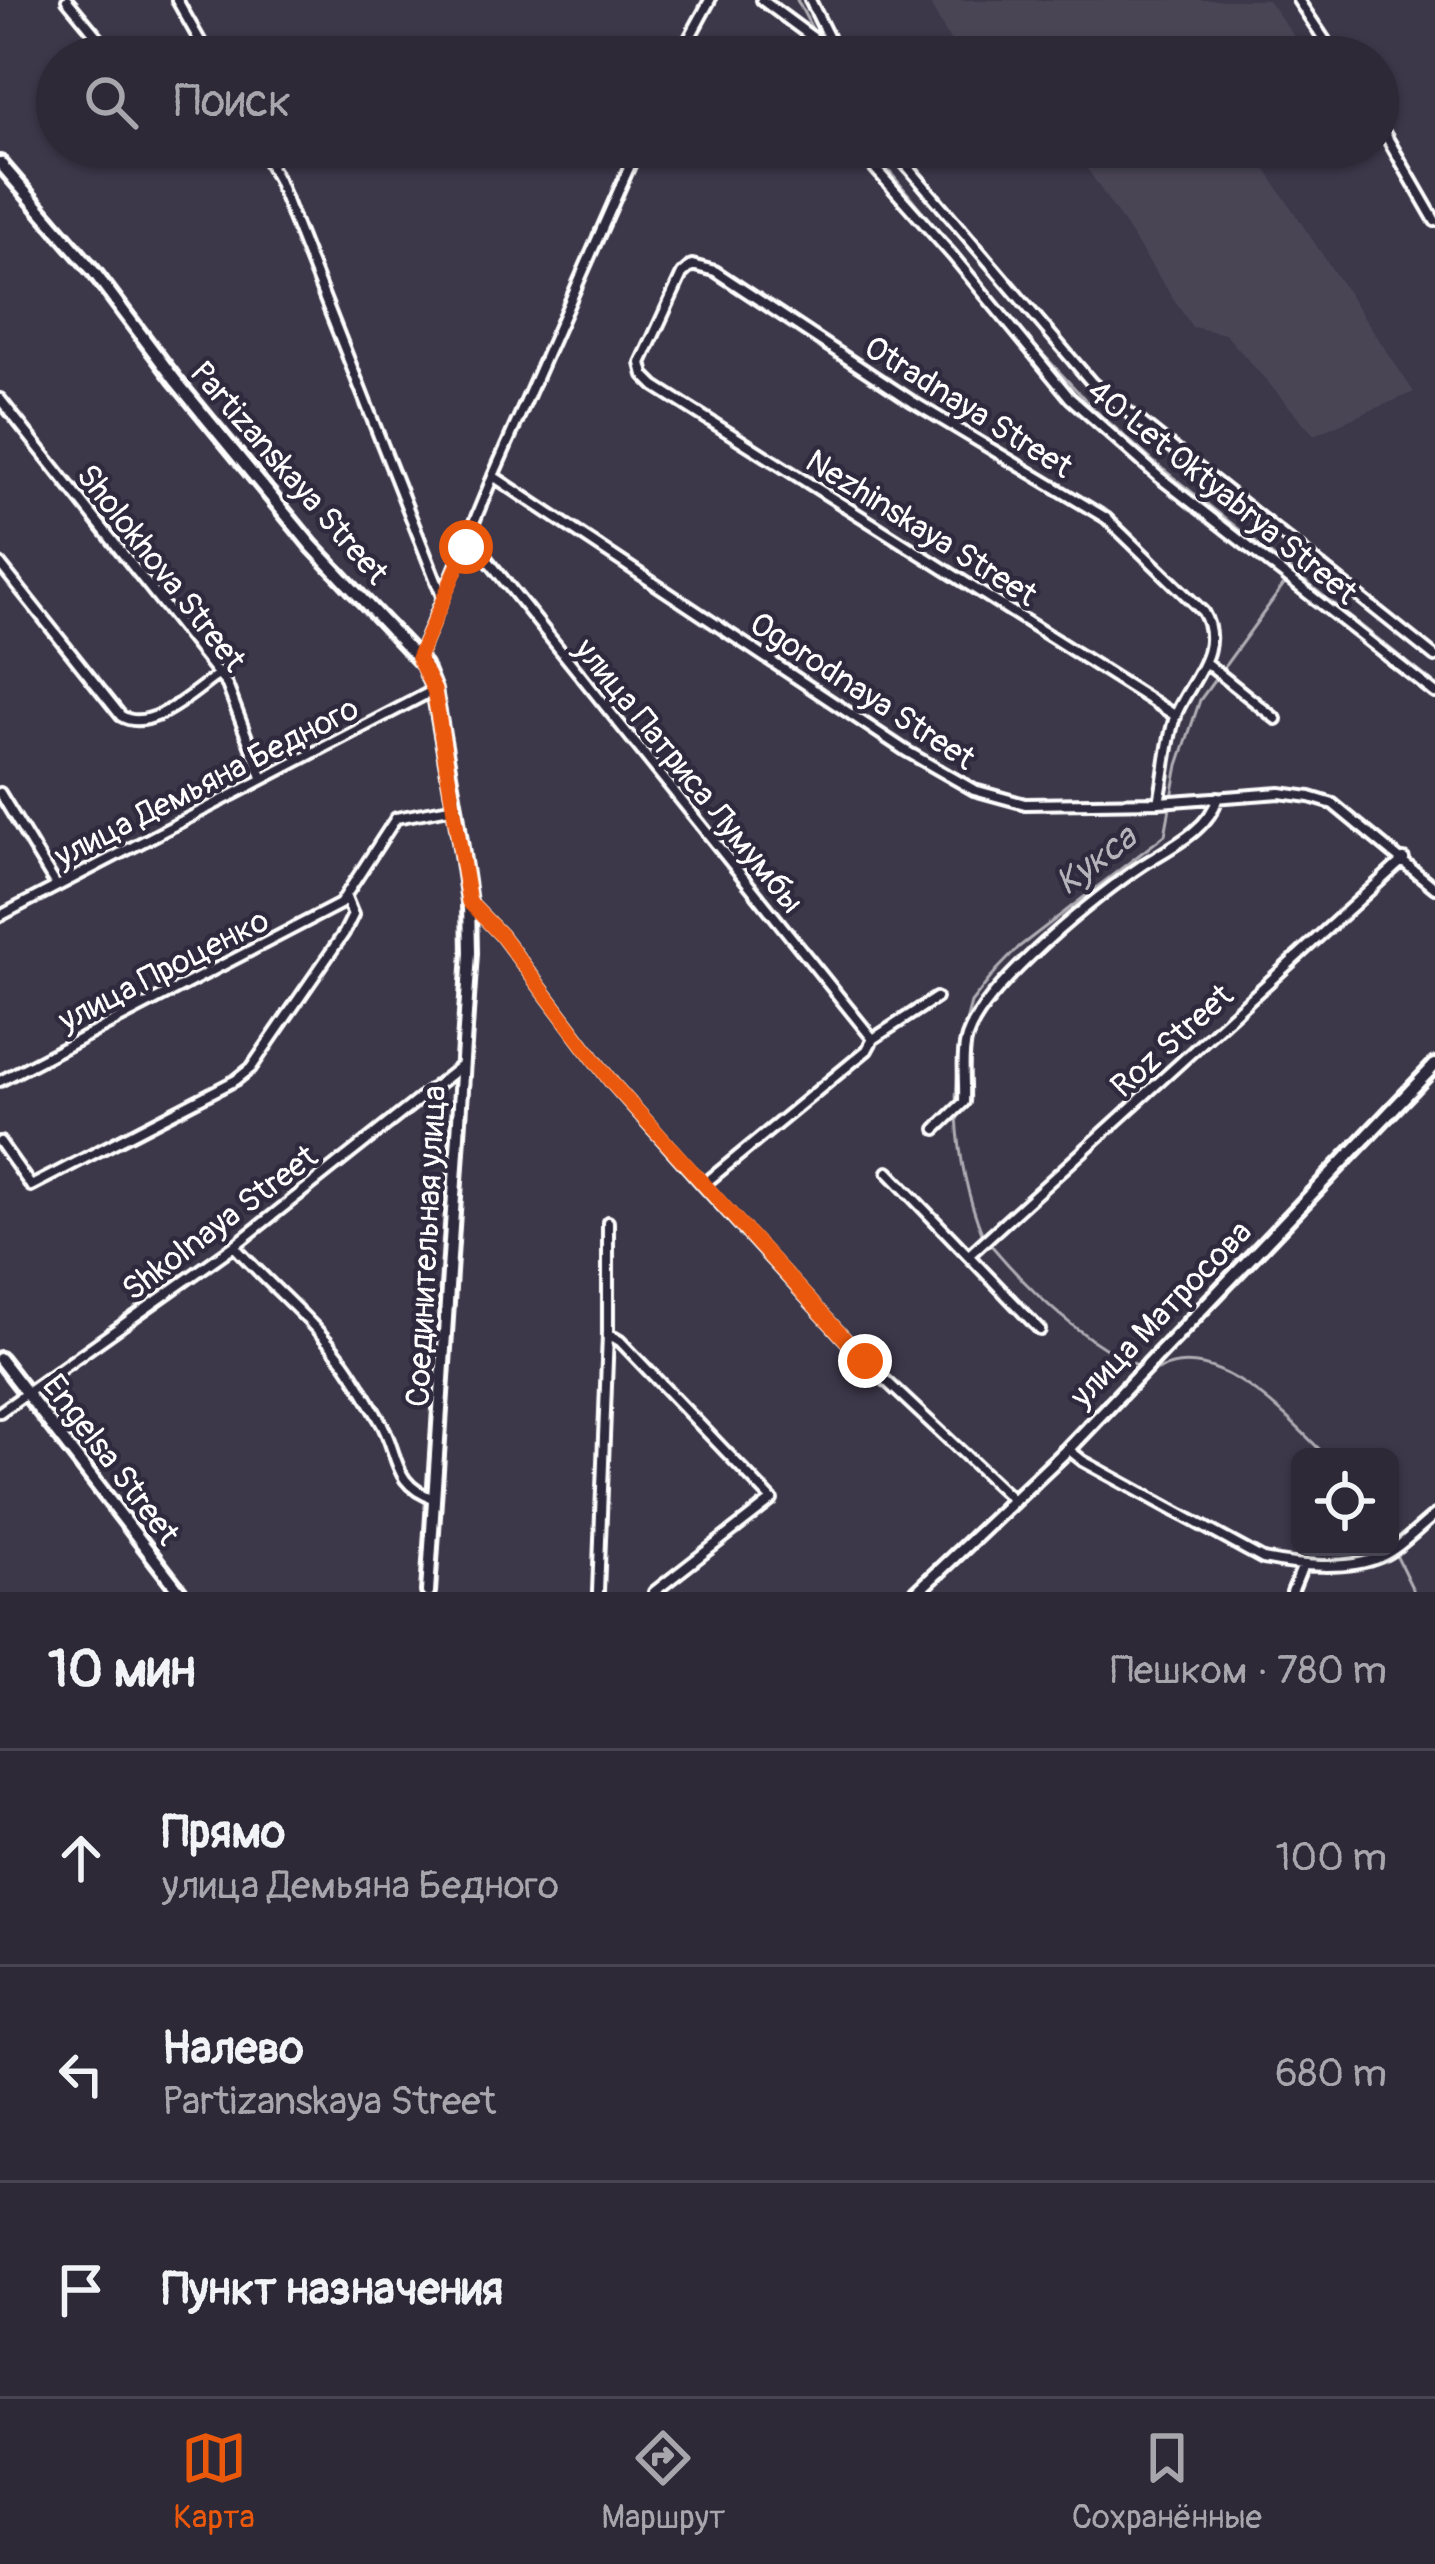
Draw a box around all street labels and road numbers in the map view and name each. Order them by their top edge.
street label: Otradnaya Street [857,327,1080,488]
street label: Partizanskaya Street [181,353,398,594]
street label: 40 Let Oktyabrya Street [1079,371,1366,614]
street label: Nezhinskaya Street [798,441,1045,616]
street label: Sholokhova Street [67,456,255,680]
street label: Ogorodnaya Street [742,603,983,780]
street label: улица Патриса Лумумбы [565,629,812,922]
street label: улица Демьяна Бедного [47,688,366,877]
street label: улица Проценко [51,900,276,1041]
street label: Roz Street [1102,975,1242,1107]
street label: Соединительная улица [398,1084,455,1408]
street label: Shkolnaya Street [114,1136,326,1310]
street label: улица Матросова [1061,1212,1261,1417]
street label: Engelsa Street [33,1366,189,1554]

